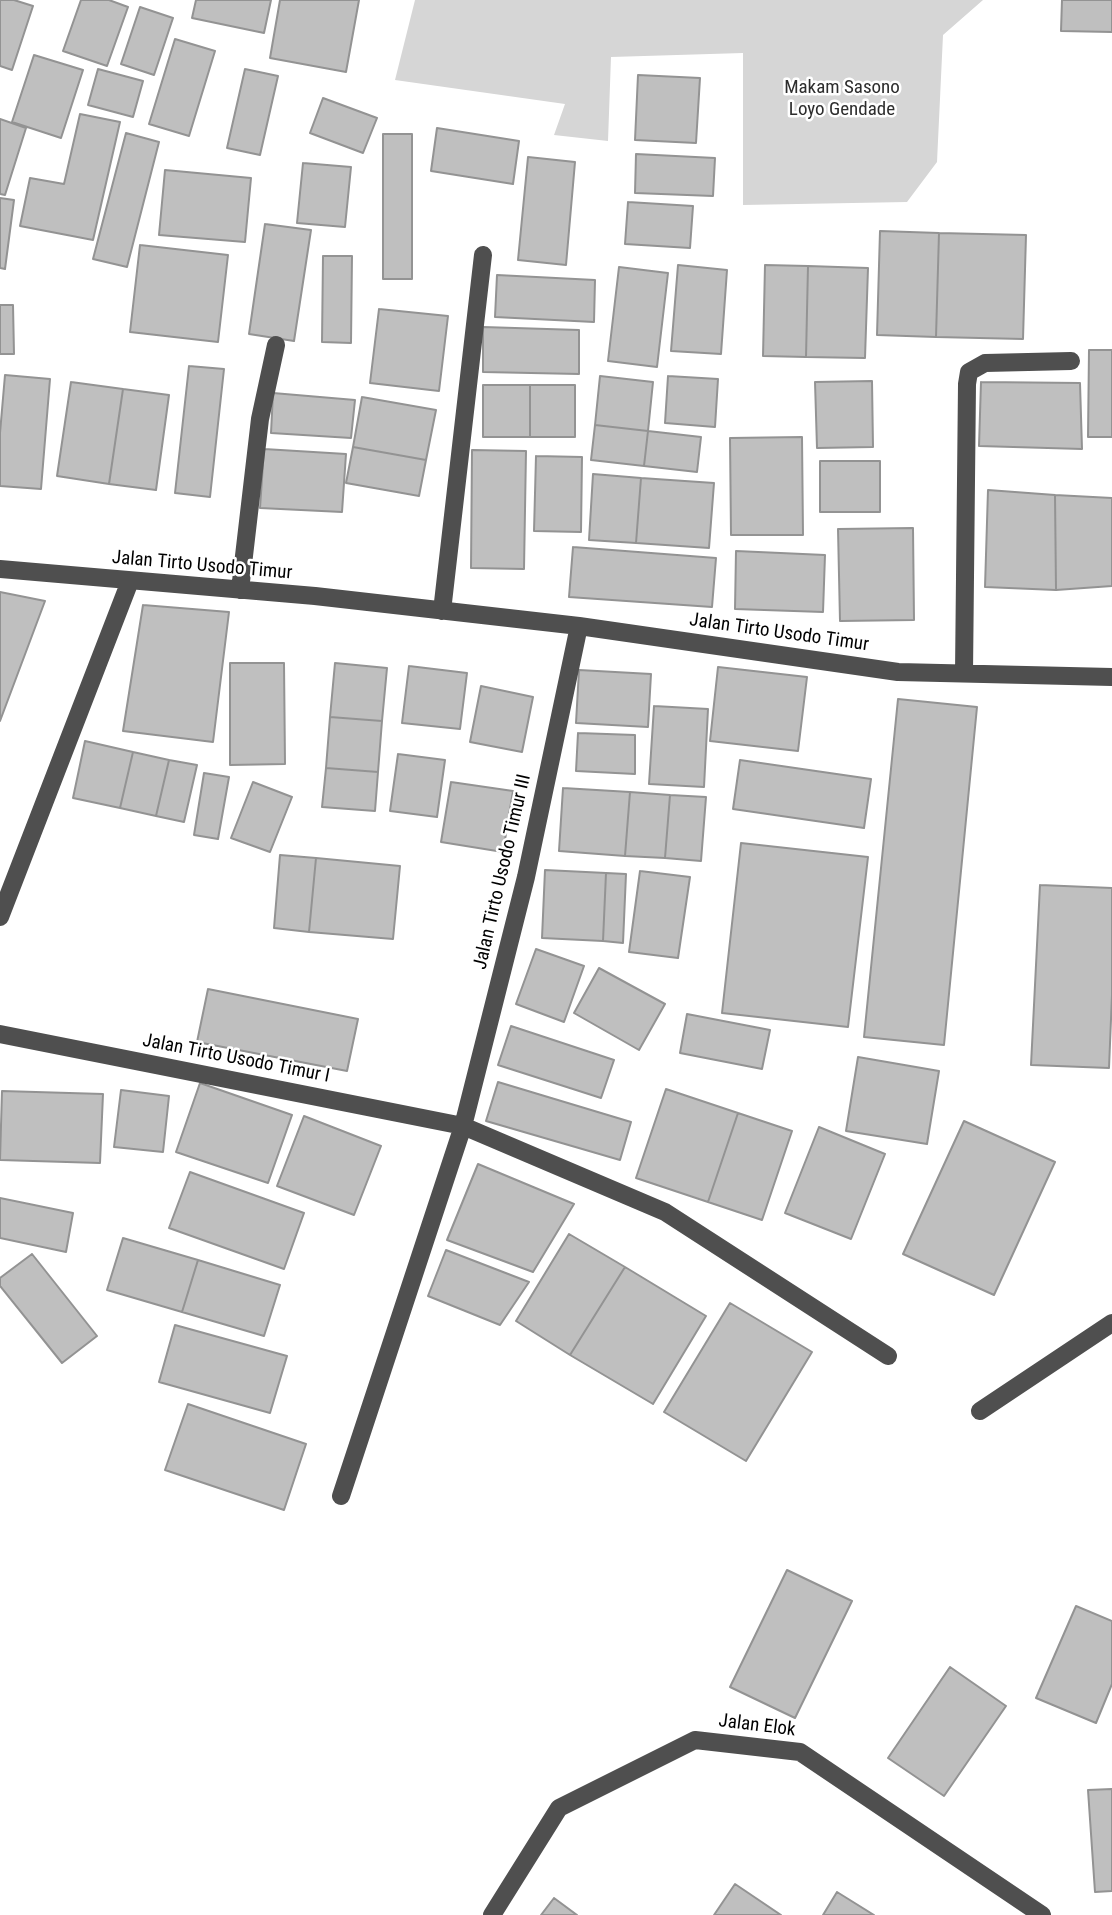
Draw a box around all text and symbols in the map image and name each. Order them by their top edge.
park label: Makam Sasono Loyo Gendade [784,77,900,121]
street label: Jalan Tirto Usodo Timur [111,547,293,585]
street label: Jalan Tirto Usodo Timur [688,609,870,657]
street label: Jalan Tirto Usodo Timur III [469,772,537,972]
street label: Jalan Tirto Usodo Timur I [141,1030,331,1088]
street label: Jalan Elok [717,1710,797,1742]

